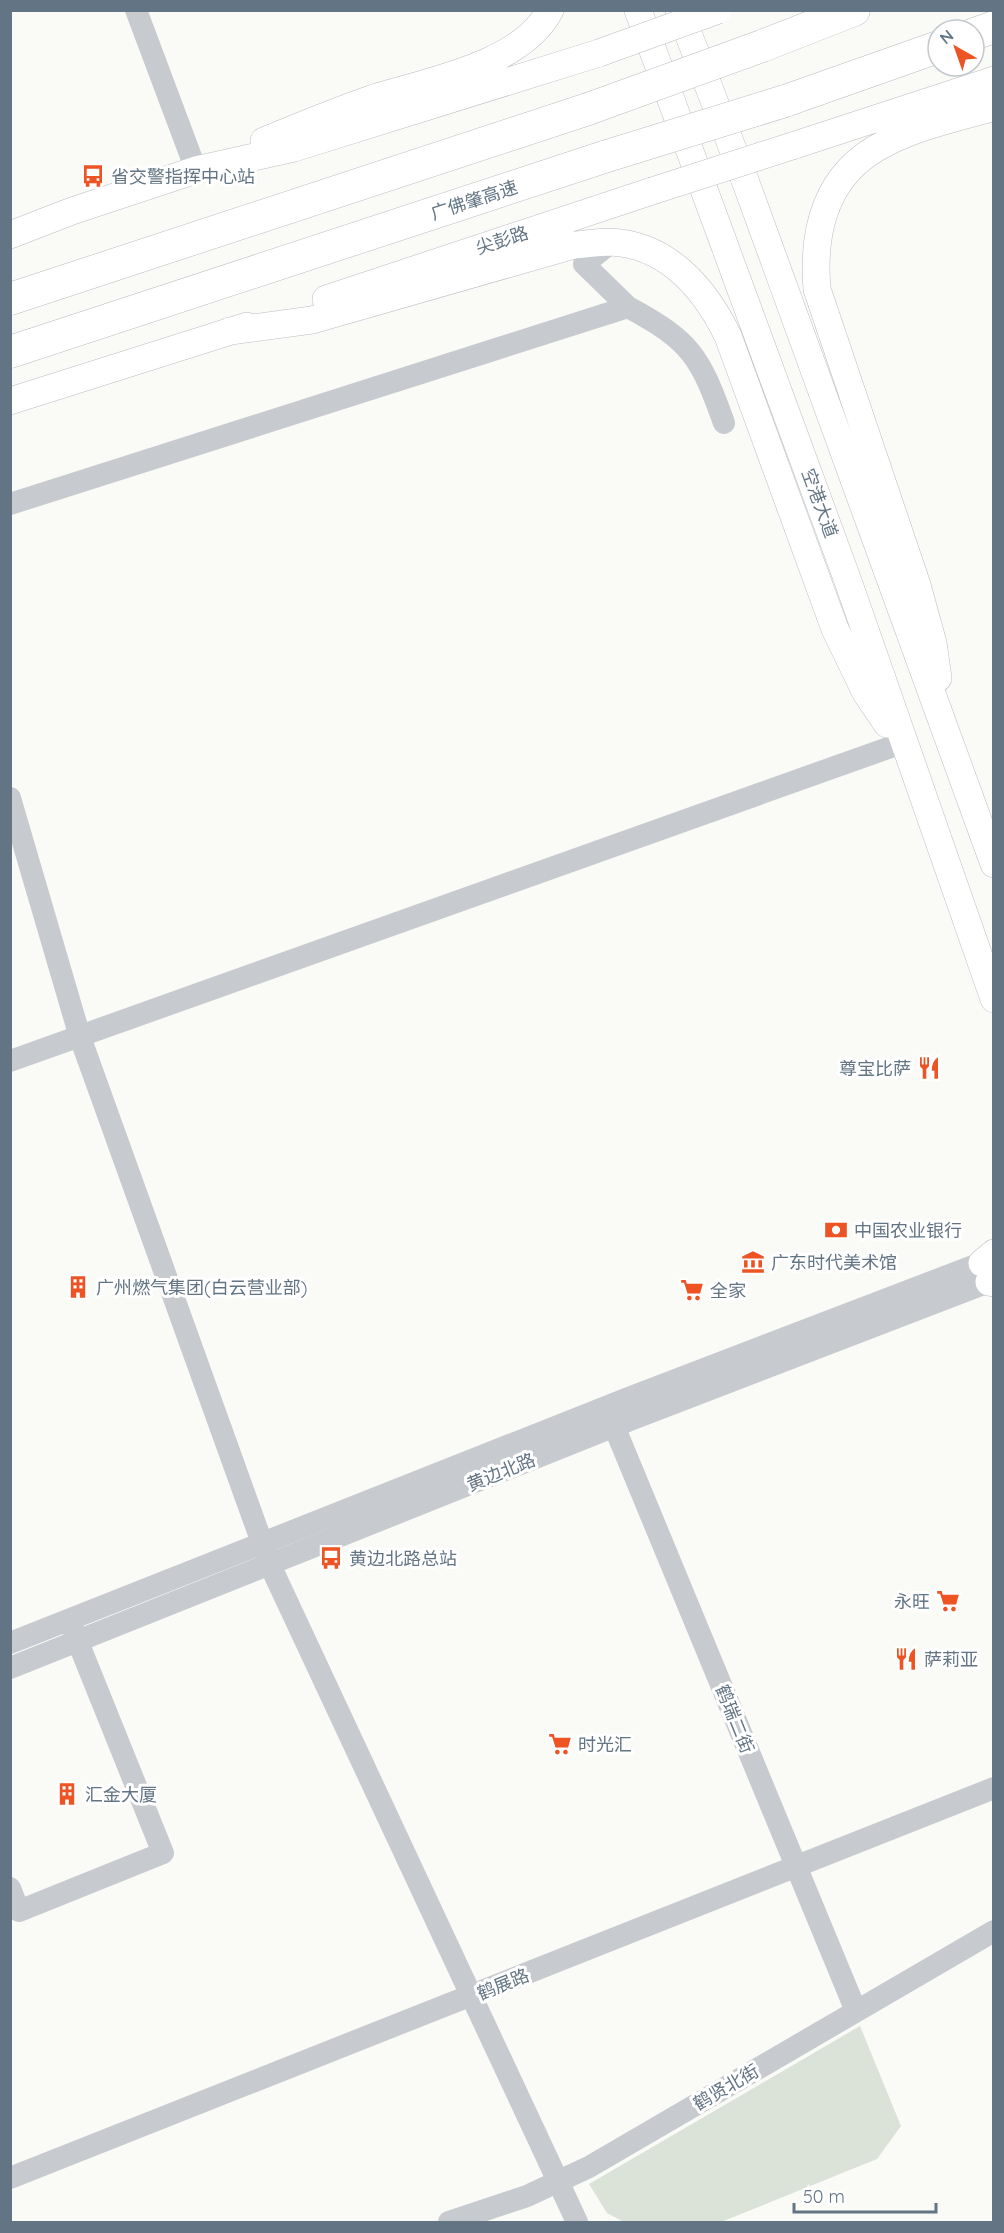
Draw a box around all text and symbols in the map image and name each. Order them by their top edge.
north arrow [926,18,986,78]
text: N [935,25,957,48]
bus stop icon: 省交警指挥中心站 [80,163,106,189]
place label: 省交警指挥中心站 [111,165,255,188]
street label: 广佛肇高速 [428,175,520,225]
street label: 尖彭路 [473,221,531,259]
street label: 空港大道 [797,465,843,541]
restaurant icon: 尊宝比萨 [916,1055,942,1081]
place label: 尊宝比萨 [839,1057,911,1080]
bank icon: 中国农业银行 [823,1217,849,1243]
place label: 中国农业银行 [854,1219,962,1242]
museum icon: 广东时代美术馆 [740,1249,766,1275]
place label: 广东时代美术馆 [771,1251,897,1274]
building icon: 广州燃气集团(白云营业部) [65,1274,91,1300]
place label: 广州燃气集团(白云营业部) [96,1276,307,1299]
supermarket icon: 全家 [679,1277,705,1303]
place label: 全家 [710,1279,746,1302]
street label: 黄边北路 [463,1448,539,1496]
bus stop icon: 黄边北路总站 [318,1545,344,1571]
place label: 黄边北路总站 [349,1547,457,1570]
supermarket icon: 永旺 [935,1588,961,1614]
place label: 永旺 [894,1590,930,1613]
restaurant icon: 萨莉亚 [893,1646,919,1672]
place label: 萨莉亚 [924,1648,978,1671]
street label: 鹤瑞二街 [711,1681,759,1757]
supermarket icon: 时光汇 [547,1731,573,1757]
place label: 时光汇 [578,1733,632,1756]
building icon: 汇金大厦 [54,1781,80,1807]
place label: 汇金大厦 [85,1783,157,1806]
street label: 鹤展路 [474,1963,532,2005]
street label: 鹤贤北街 [689,2059,763,2115]
scale bar [794,2176,936,2214]
text: 50 m [803,2185,845,2208]

